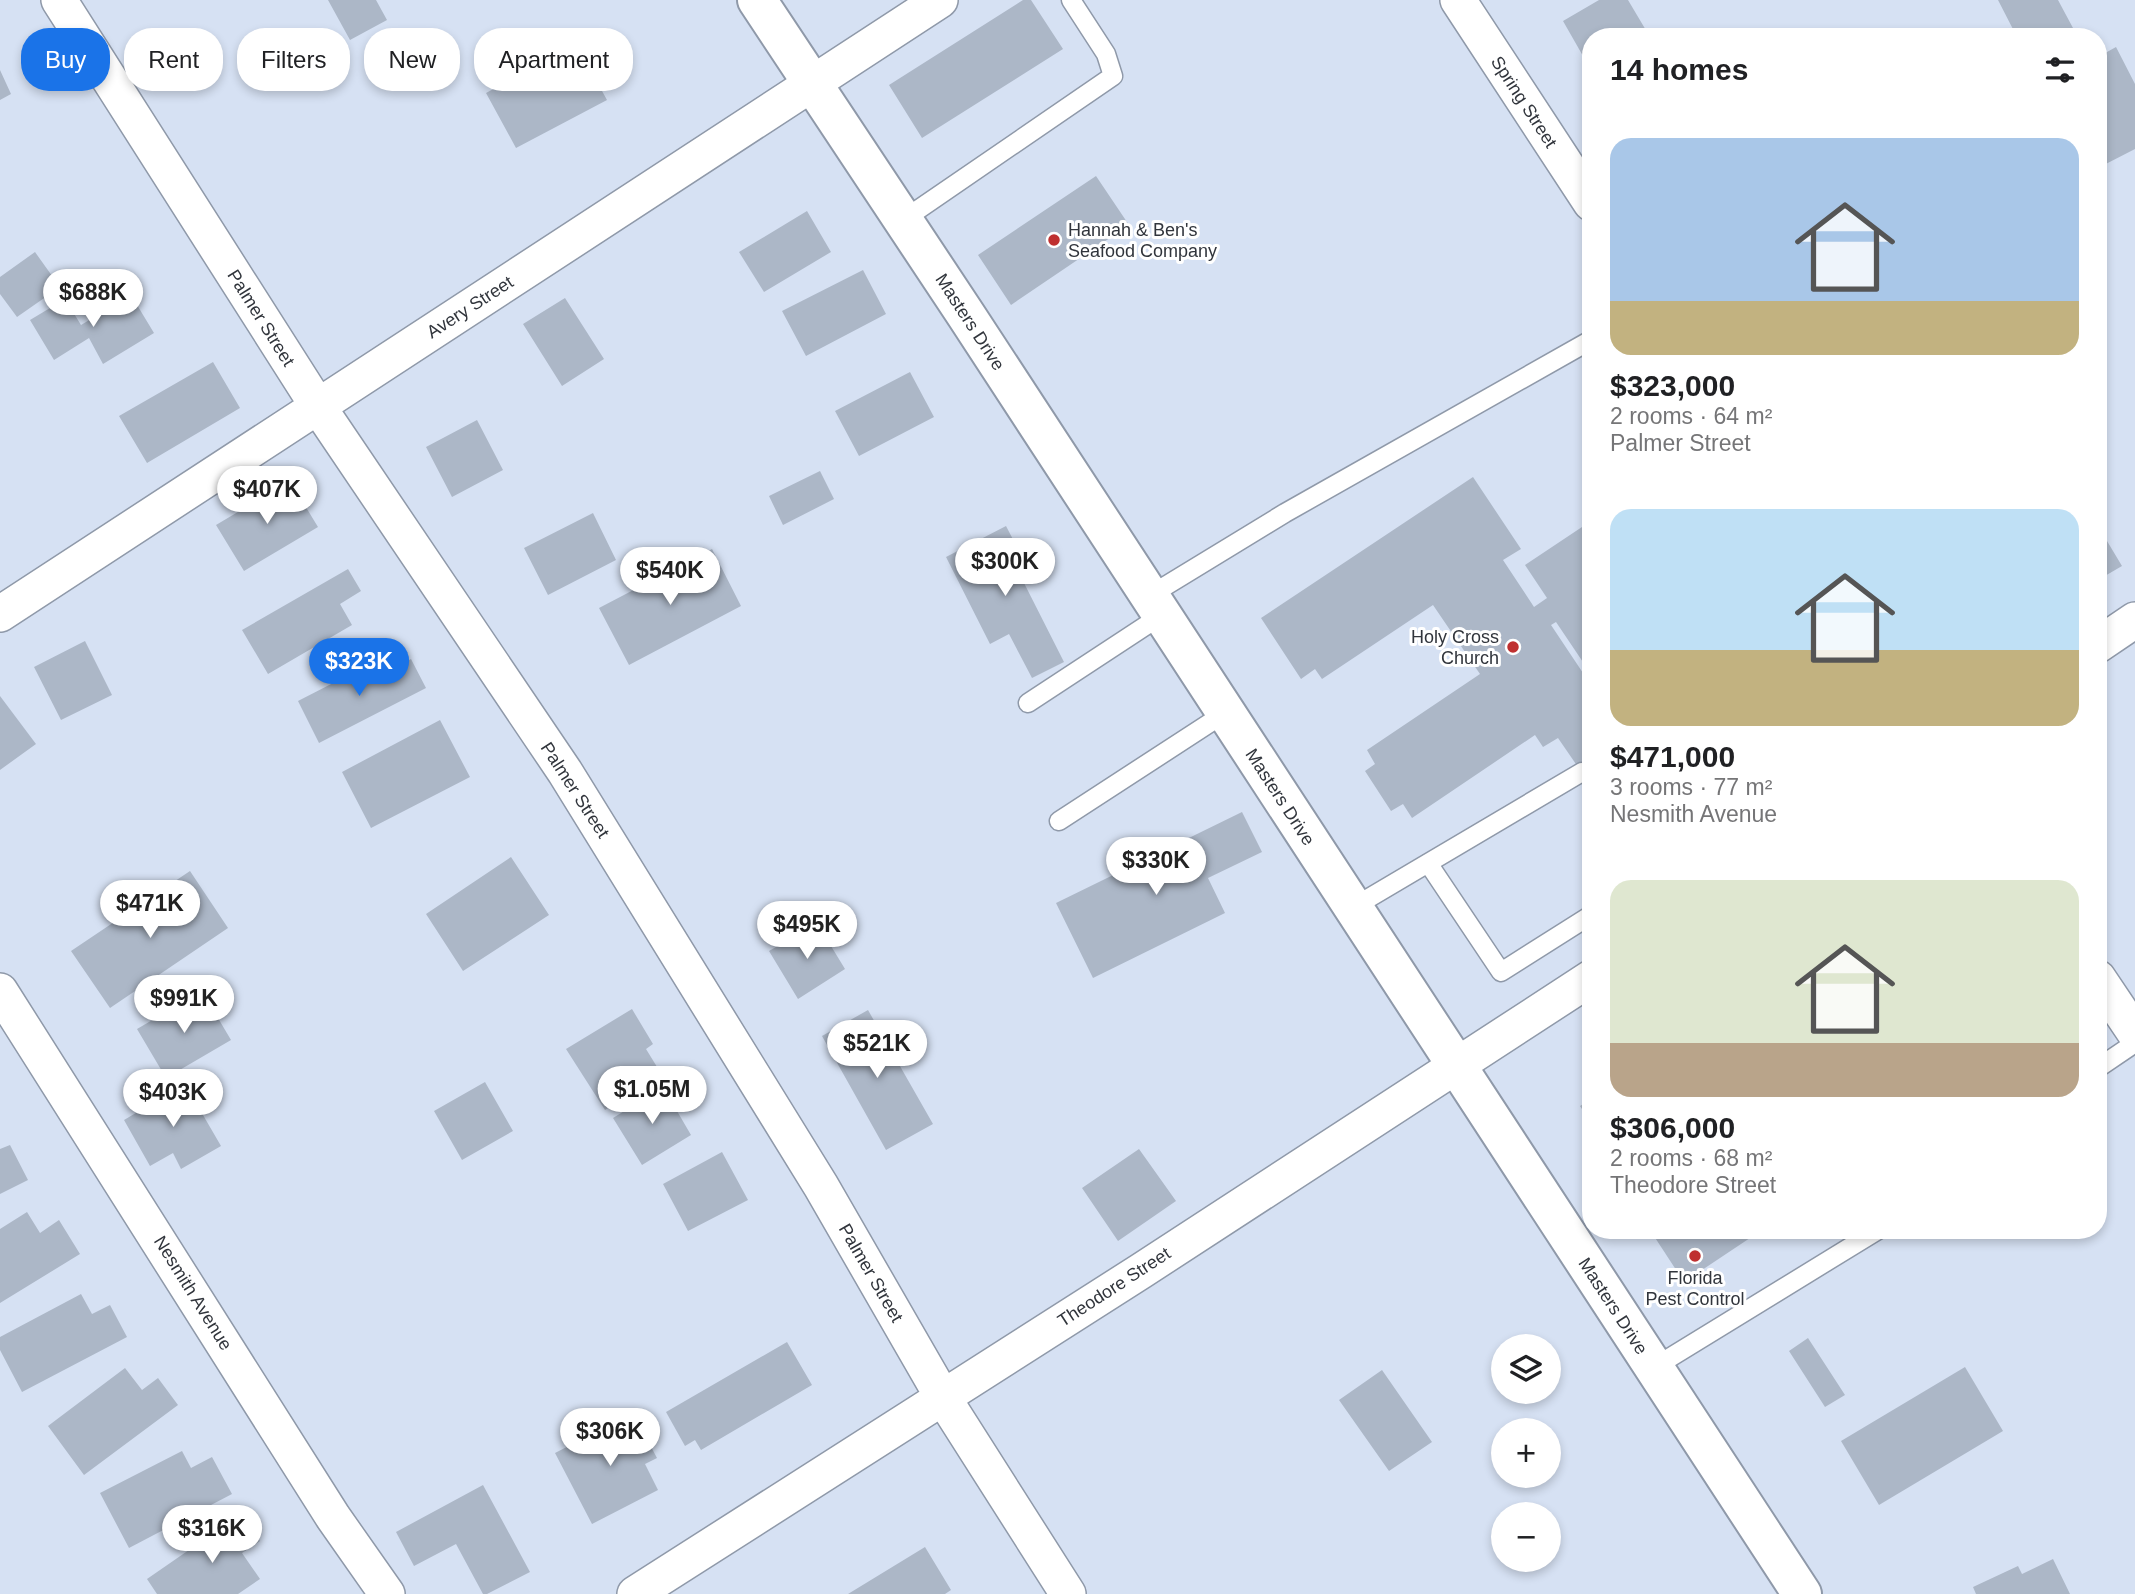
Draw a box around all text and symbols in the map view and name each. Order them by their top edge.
chip: Buy [21,28,110,91]
chip: Rent [124,28,223,91]
chip: Filters [237,28,350,91]
chip: New [364,28,460,91]
chip: Apartment [474,28,633,91]
icon: filters [2041,51,2079,89]
street label: Spring Street [1487,52,1561,152]
text: 14 homes [1610,53,1748,86]
icon: home [1782,184,1908,310]
place label: Hannah & Ben's Seafood Company [1068,220,1217,261]
marker: Hannah & Ben's Seafood Company [1046,232,1062,248]
street label: Palmer Street [223,266,299,370]
pin: $688K [44,270,142,329]
street label: Masters Drive [931,270,1009,374]
street label: Avery Street [423,272,517,342]
text: $688K [59,279,127,305]
text: $323,000 [1610,369,1735,402]
text: 2 rooms · 64 m² [1610,403,1772,429]
text: Palmer Street [1610,430,1751,456]
pin: $407K [218,466,316,526]
text: $407K [233,476,301,502]
pin: $300K [956,538,1054,598]
pin: $540K [621,548,719,607]
text: $300K [971,548,1039,574]
icon: home [1782,555,1908,681]
text: $540K [636,557,704,583]
place label: Holy Cross Church [1411,627,1499,668]
pin: $323K [310,638,408,698]
marker: Holy Cross Church [1505,639,1521,655]
text: $323K [325,648,393,674]
street label: Palmer Street [537,738,613,842]
text: $471,000 [1610,740,1735,773]
street label: Masters Drive [1241,745,1319,849]
text: 3 rooms · 77 m² [1610,774,1772,800]
text: Nesmith Avenue [1610,801,1777,827]
pin: $330K [1107,838,1205,897]
text: $330K [1122,847,1190,873]
pin: $471K [101,880,199,940]
text: $471K [116,890,184,916]
pin: $495K [758,902,856,961]
text: $495K [773,911,841,937]
icon: home [1782,926,1908,1052]
pin: $991K [135,976,233,1035]
text: $991K [150,985,218,1011]
pin: $521K [828,1020,926,1080]
text: $521K [843,1030,911,1056]
pin: $1.05M [595,1066,709,1126]
pin: $403K [124,1070,222,1129]
text: $1.05M [614,1076,690,1102]
text: $403K [139,1079,207,1105]
text: $306,000 [1610,1111,1735,1144]
text: 2 rooms · 68 m² [1610,1145,1772,1171]
text: Theodore Street [1610,1172,1776,1198]
street label: Palmer Street [835,1220,907,1326]
street label: Nesmith Avenue [150,1232,236,1354]
street label: Theodore Street [1054,1243,1174,1331]
marker: Florida Pest Control [1687,1248,1703,1264]
street label: Masters Drive [1574,1254,1652,1358]
place label: Florida Pest Control [1645,1268,1745,1309]
map controls [1491,1334,1561,1572]
button: layers [1491,1334,1561,1404]
pin: $306K [561,1408,659,1468]
text: $306K [576,1418,644,1444]
button: + [1491,1418,1561,1488]
button: − [1491,1502,1561,1572]
pin: $316K [163,1506,261,1565]
text: $316K [178,1515,246,1541]

